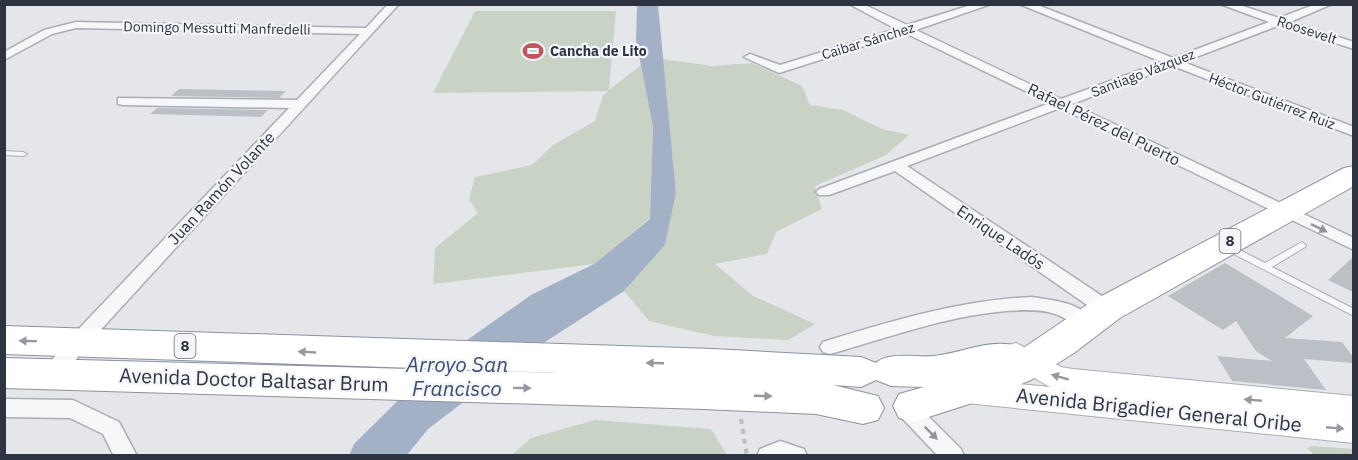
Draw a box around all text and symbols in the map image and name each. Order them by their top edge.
street label: Roosevelt [1275,12,1339,48]
street label: Domingo Messutti Manfredelli [123,17,311,39]
street label: Caibar Sánchez [819,18,917,64]
sports icon: Cancha de Lito [521,39,545,63]
place label: Cancha de Lito [550,42,647,60]
street label: Santiago Vázquez [1088,45,1198,101]
street label: Héctor Gutiérrez Ruiz [1206,69,1338,134]
street label: Rafael Pérez del Puerto [1024,78,1184,170]
street label: Juan Ramón Volante [163,127,279,249]
street label: Enrique Ladós [953,200,1049,274]
one-way arrow [1311,224,1328,233]
road number: 8 [1220,229,1240,253]
road number: 8 [174,334,195,358]
one-way arrow [18,336,37,345]
one-way arrow [297,347,316,356]
water label: Arroyo San Francisco [405,350,508,402]
one-way arrow [645,358,664,367]
street label: Avenida Doctor Baltasar Brum [119,361,389,398]
one-way arrow [1051,372,1069,382]
street label: Avenida Brigadier General Oribe [1015,381,1303,438]
one-way arrow [512,384,531,393]
one-way arrow [753,391,772,400]
one-way arrow [1244,395,1263,405]
one-way arrow [1326,423,1345,433]
one-way arrow [924,426,938,440]

